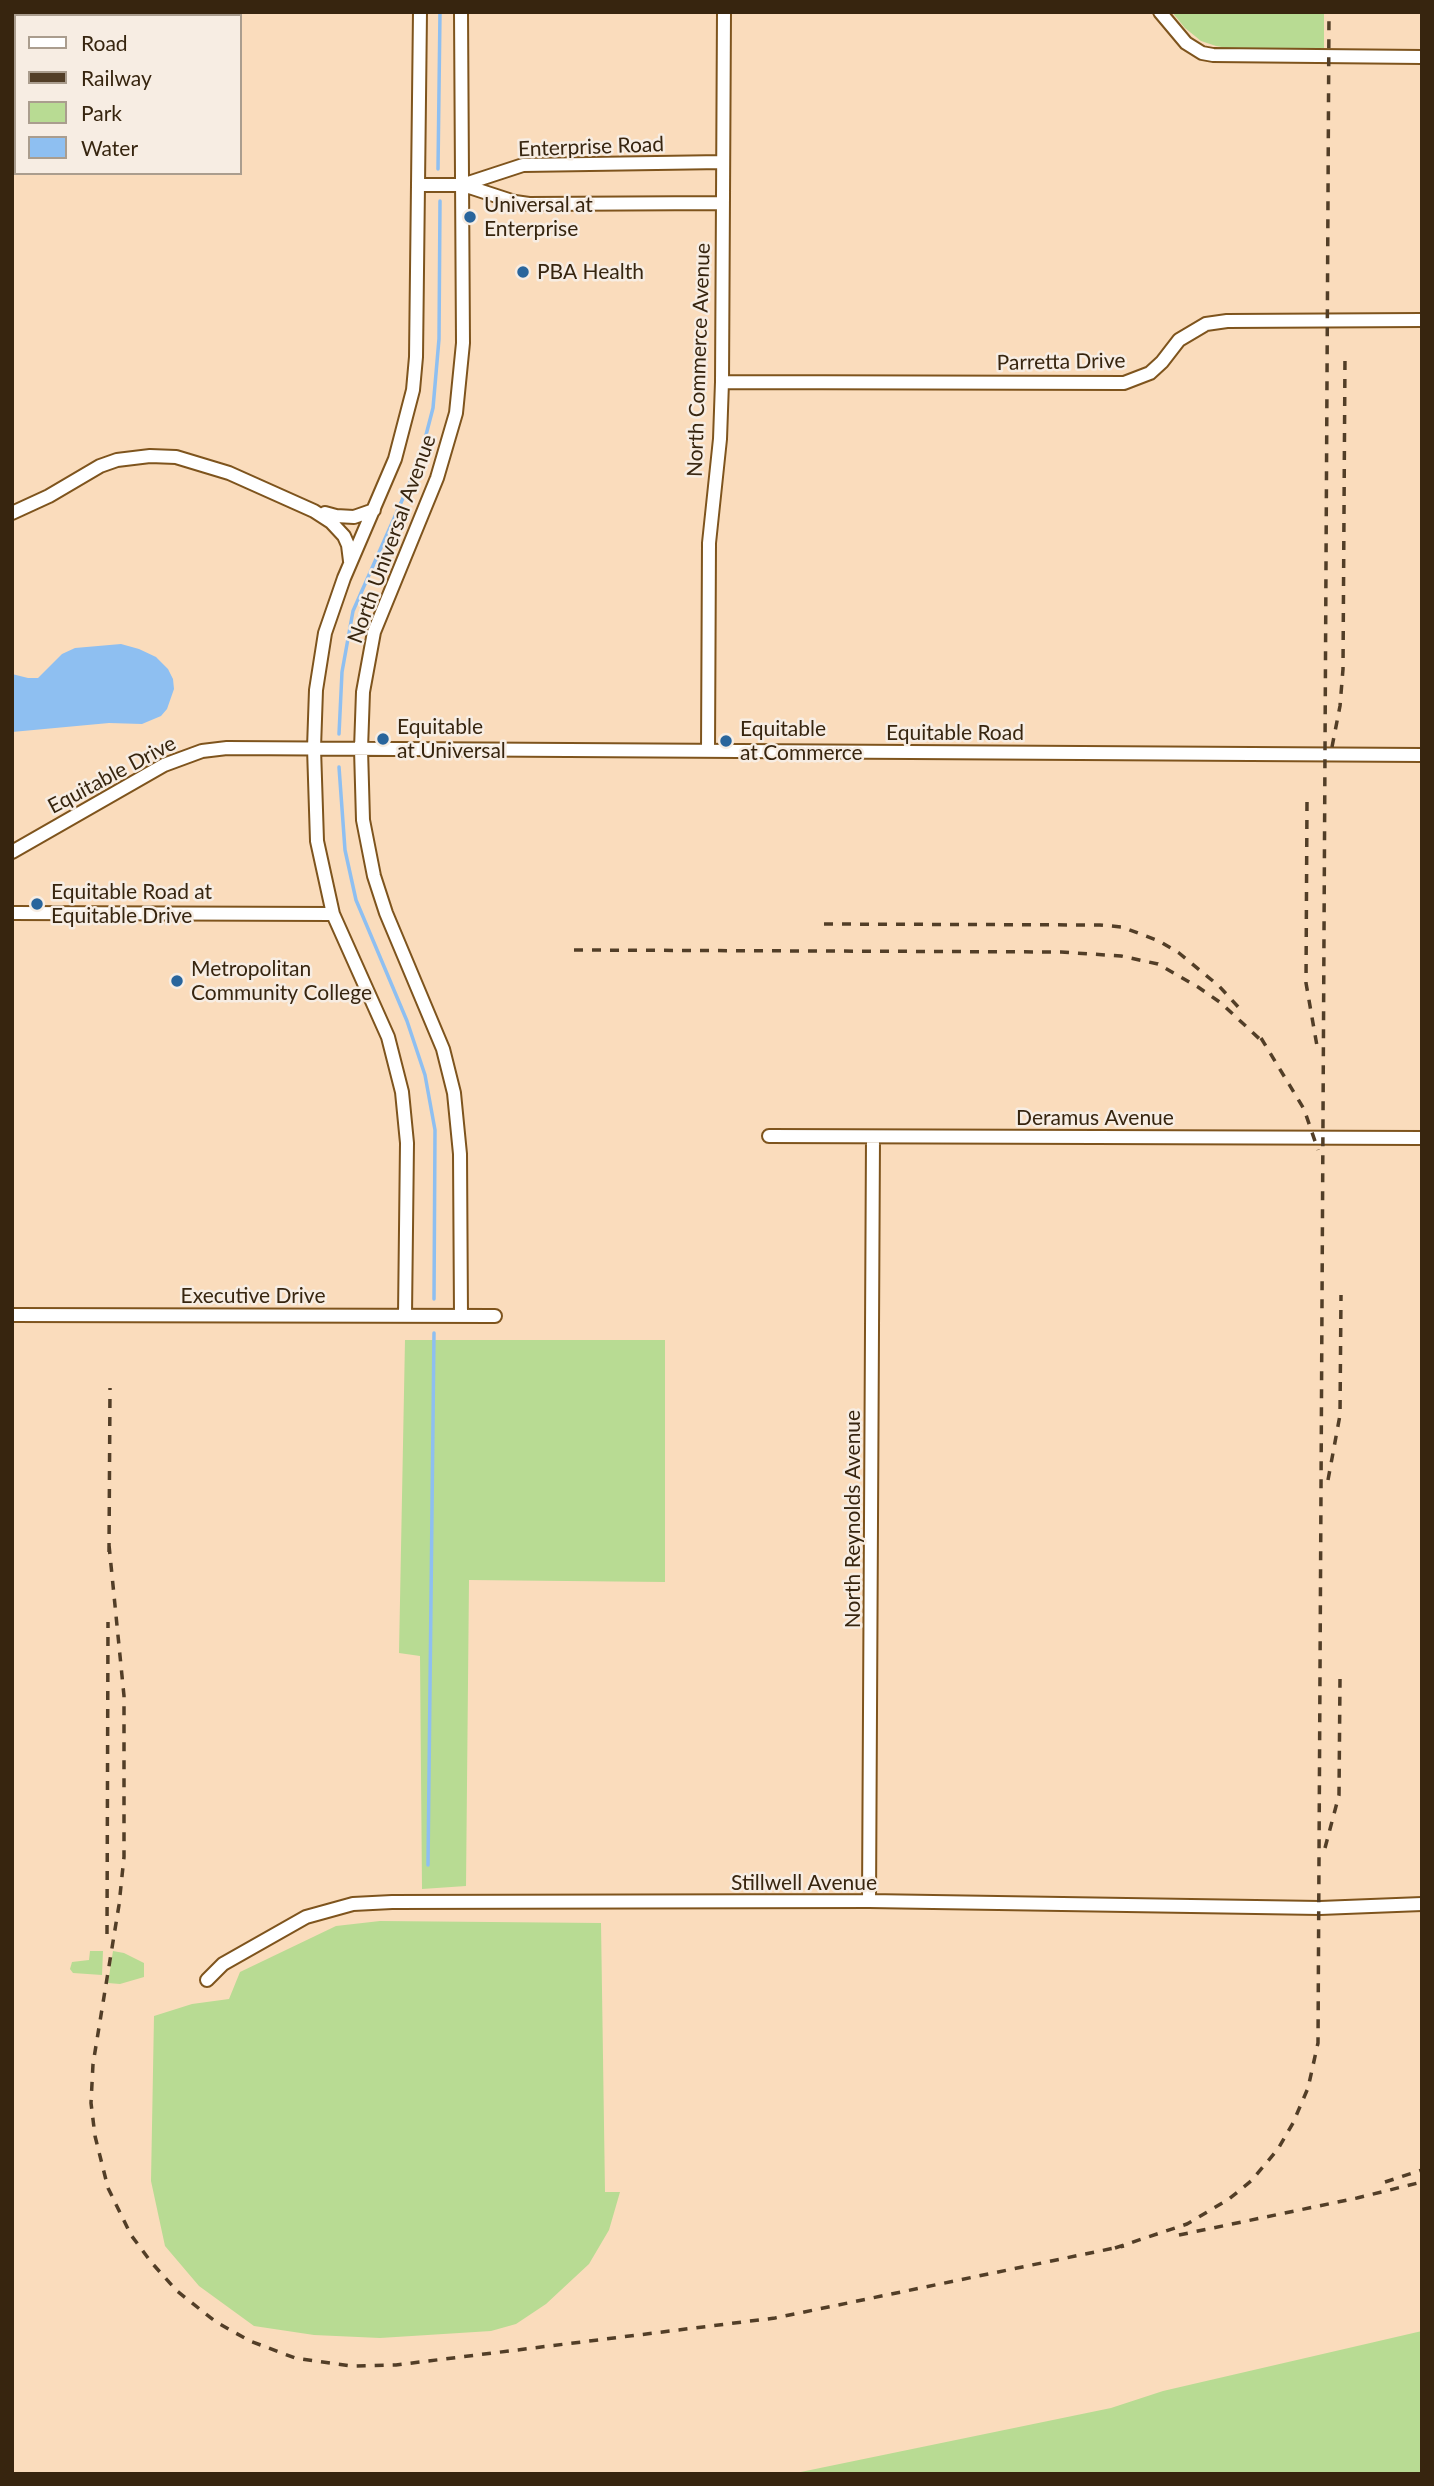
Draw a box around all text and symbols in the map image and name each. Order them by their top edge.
legend [14,14,242,175]
text: Road [81,30,128,55]
text: Railway [81,65,152,90]
text: Park [81,100,122,125]
street label: Enterprise Road [518,132,664,162]
text: Water [81,135,138,160]
place label: Universal at Enterprise [484,192,593,242]
marker: Universal at Enterprise [462,209,478,225]
street label: North Commerce Avenue [682,242,716,478]
place label: PBA Health [537,259,644,285]
marker: PBA Health [515,264,531,280]
street label: Parretta Drive [996,348,1126,376]
street label: North Universal Avenue [342,431,442,647]
place label: Equitable at Universal [397,714,506,764]
place label: Equitable at Commerce [740,716,863,766]
street label: Equitable Road [886,720,1024,746]
street label: Equitable Drive [44,731,180,819]
marker: Equitable at Universal [375,731,391,747]
marker: Equitable at Commerce [718,733,734,749]
place label: Equitable Road at Equitable Drive [51,879,212,929]
marker: Equitable Road at Equitable Drive [29,896,45,912]
place label: Metropolitan Community College [191,956,372,1006]
marker: Metropolitan Community College [169,973,185,989]
street label: Deramus Avenue [1016,1105,1174,1131]
street label: Executive Drive [181,1283,325,1309]
street label: North Reynolds Avenue [840,1410,866,1628]
street label: Stillwell Avenue [731,1870,877,1896]

